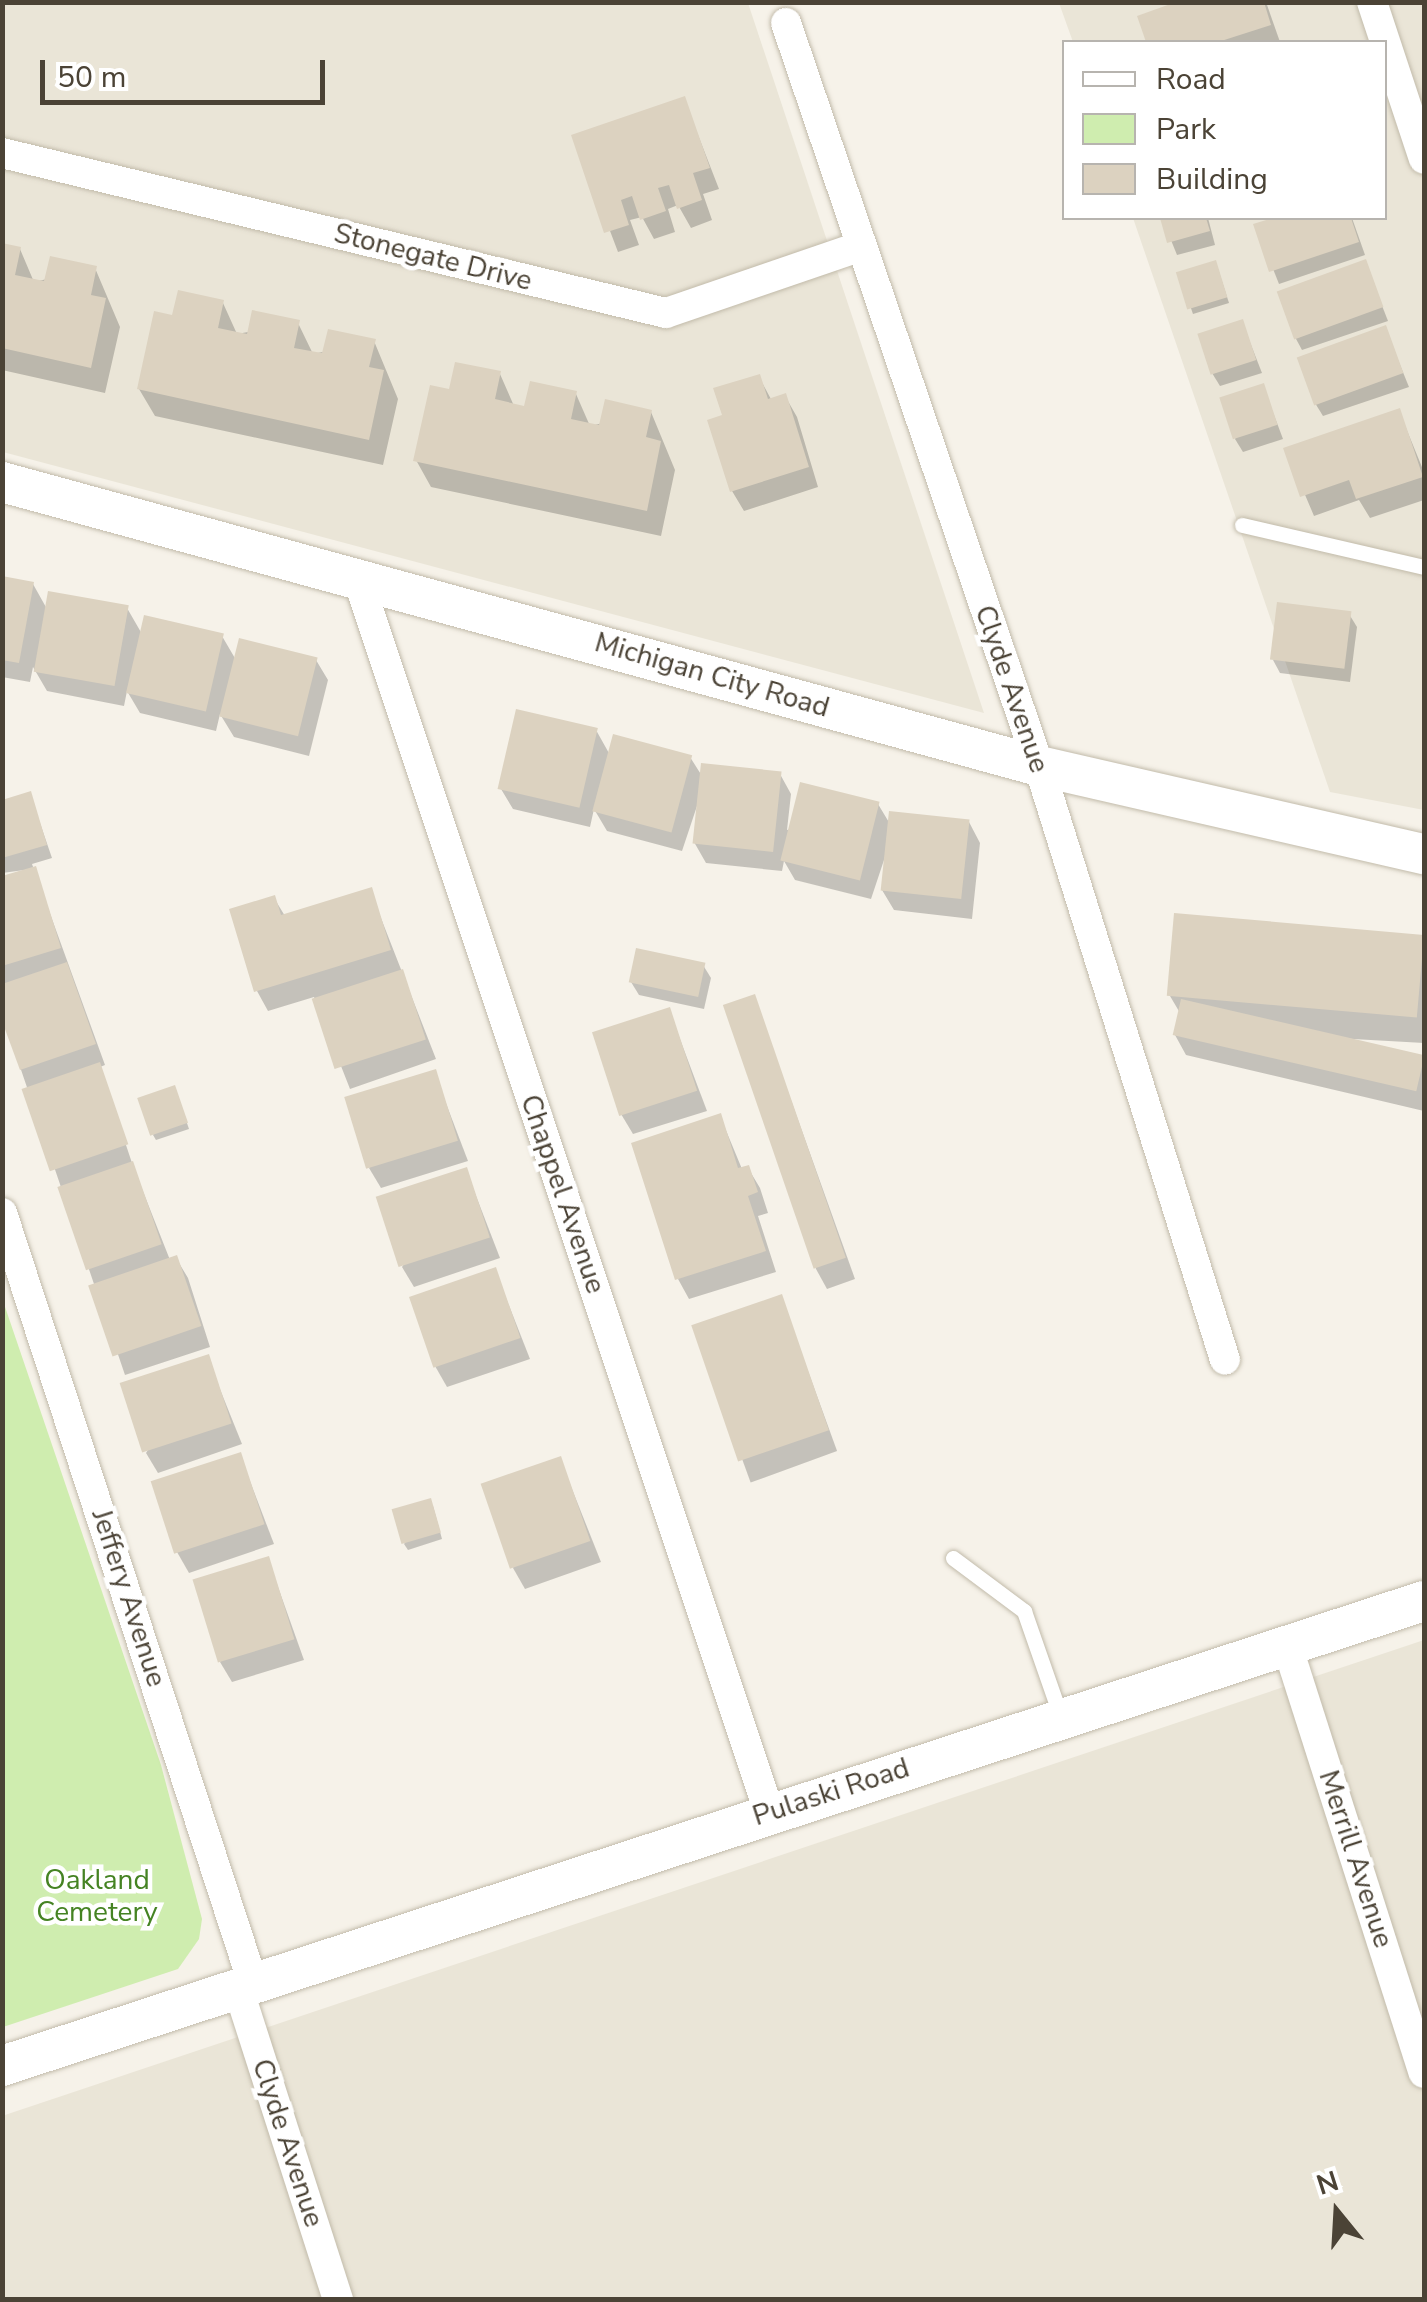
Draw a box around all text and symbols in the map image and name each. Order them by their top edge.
scale bar [45,40,330,102]
legend [1062,40,1387,220]
text: 50 m [57,57,126,98]
text: Road [1156,59,1226,100]
text: Park [1156,109,1216,150]
text: Building [1156,159,1268,200]
street label: Stonegate Drive [331,216,535,298]
street label: Clyde Avenue [968,601,1056,777]
street label: Michigan City Road [591,625,833,725]
street label: Chappel Avenue [513,1090,613,1298]
street label: Jeffery Avenue [85,1505,173,1691]
street label: Pulaski Road [748,1751,914,1833]
street label: Merrill Avenue [1312,1766,1400,1952]
park label: Oakland Cemetery [36,1863,158,1929]
street label: Clyde Avenue [245,2055,331,2231]
north arrow [1287,2162,1387,2262]
text: N [1312,2162,1344,2205]

